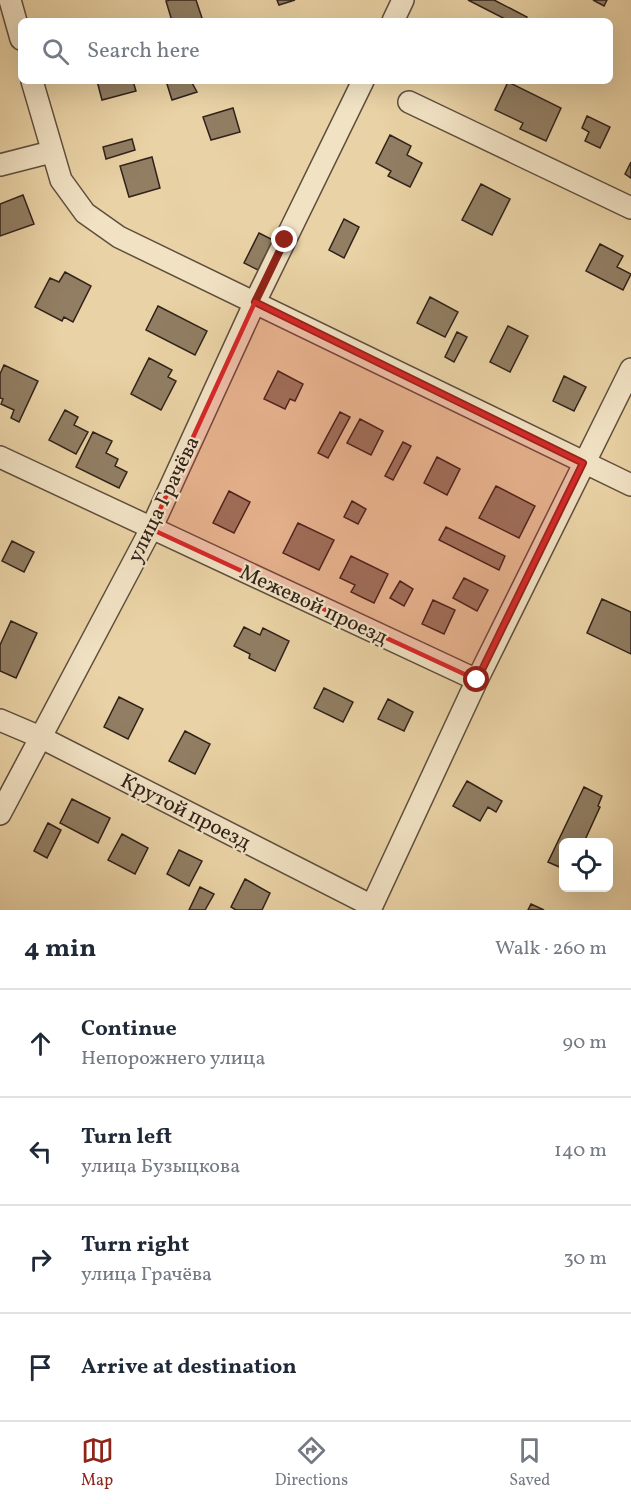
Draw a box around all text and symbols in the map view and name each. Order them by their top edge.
search box [18,18,613,84]
icon: search [39,35,72,68]
text: Search here [87,36,200,67]
route end [271,226,297,252]
street label: улица Грачёва [121,431,208,568]
street label: Межевой проезд [234,558,392,652]
route start [463,666,489,692]
street label: Крутой проезд [115,767,256,858]
map controls [559,838,613,892]
button: locate [559,838,613,892]
text: 4 min [24,931,96,967]
text: Walk · 260 m [495,935,607,963]
text: Continue [81,1014,177,1045]
icon: ahead [24,1027,57,1060]
text: 90 m [563,1029,607,1057]
text: Непорожнего улица [81,1045,265,1073]
text: Turn left [81,1122,172,1153]
icon: left [24,1135,57,1168]
text: 140 m [554,1137,607,1165]
text: улица Бузыцкова [81,1153,240,1181]
text: Turn right [81,1230,189,1261]
icon: right [24,1243,57,1276]
text: 30 m [563,1245,607,1273]
text: улица Грачёва [81,1261,212,1289]
icon: arrive [24,1351,57,1384]
text: Arrive at destination [81,1352,297,1383]
tab: Map [81,1434,114,1492]
tab: Directions [275,1434,348,1492]
tab: Saved [509,1434,550,1492]

